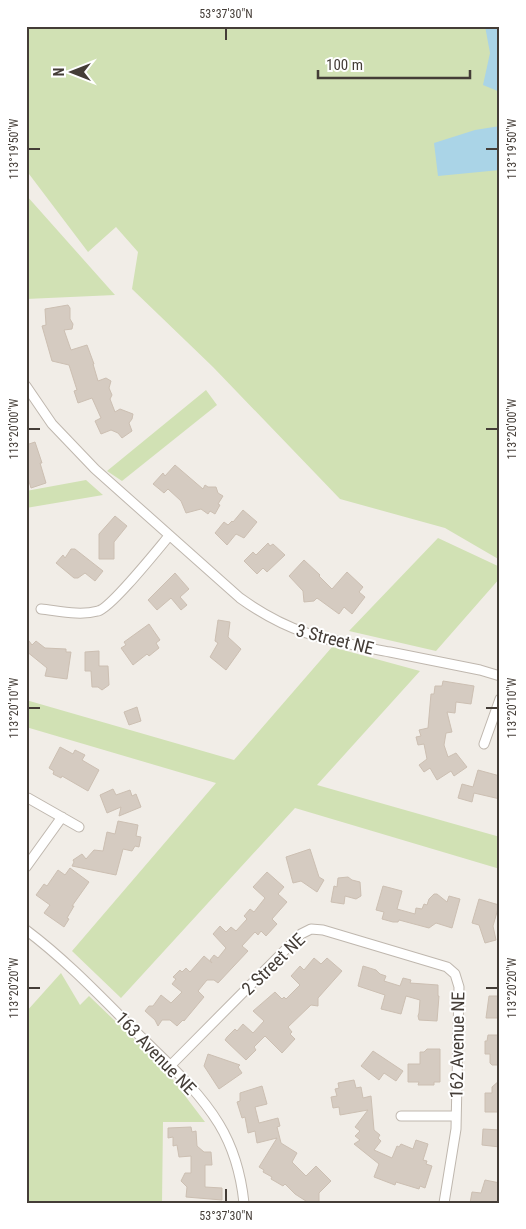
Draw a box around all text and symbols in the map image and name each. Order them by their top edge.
text: 53°37'30"N [199,7,253,21]
north arrow [48,48,98,98]
scale bar [318,48,471,80]
text: 100 m [326,56,363,74]
text: N [51,68,67,76]
text: 113°19'50"W [7,118,21,180]
text: 113°19'50"W [505,118,519,180]
text: 113°20'00"W [7,398,21,460]
text: 113°20'00"W [505,398,519,460]
street label: 3 Street NE [294,619,376,659]
text: 113°20'10"W [7,677,21,739]
text: 113°20'10"W [505,677,519,739]
street label: 2 Street NE [237,929,309,999]
text: 113°20'20"W [7,957,21,1019]
text: 113°20'20"W [505,957,519,1019]
street label: 162 Avenue NE [446,991,468,1099]
street label: 163 Avenue NE [111,1007,201,1099]
text: 53°37'30"N [199,1209,253,1223]

